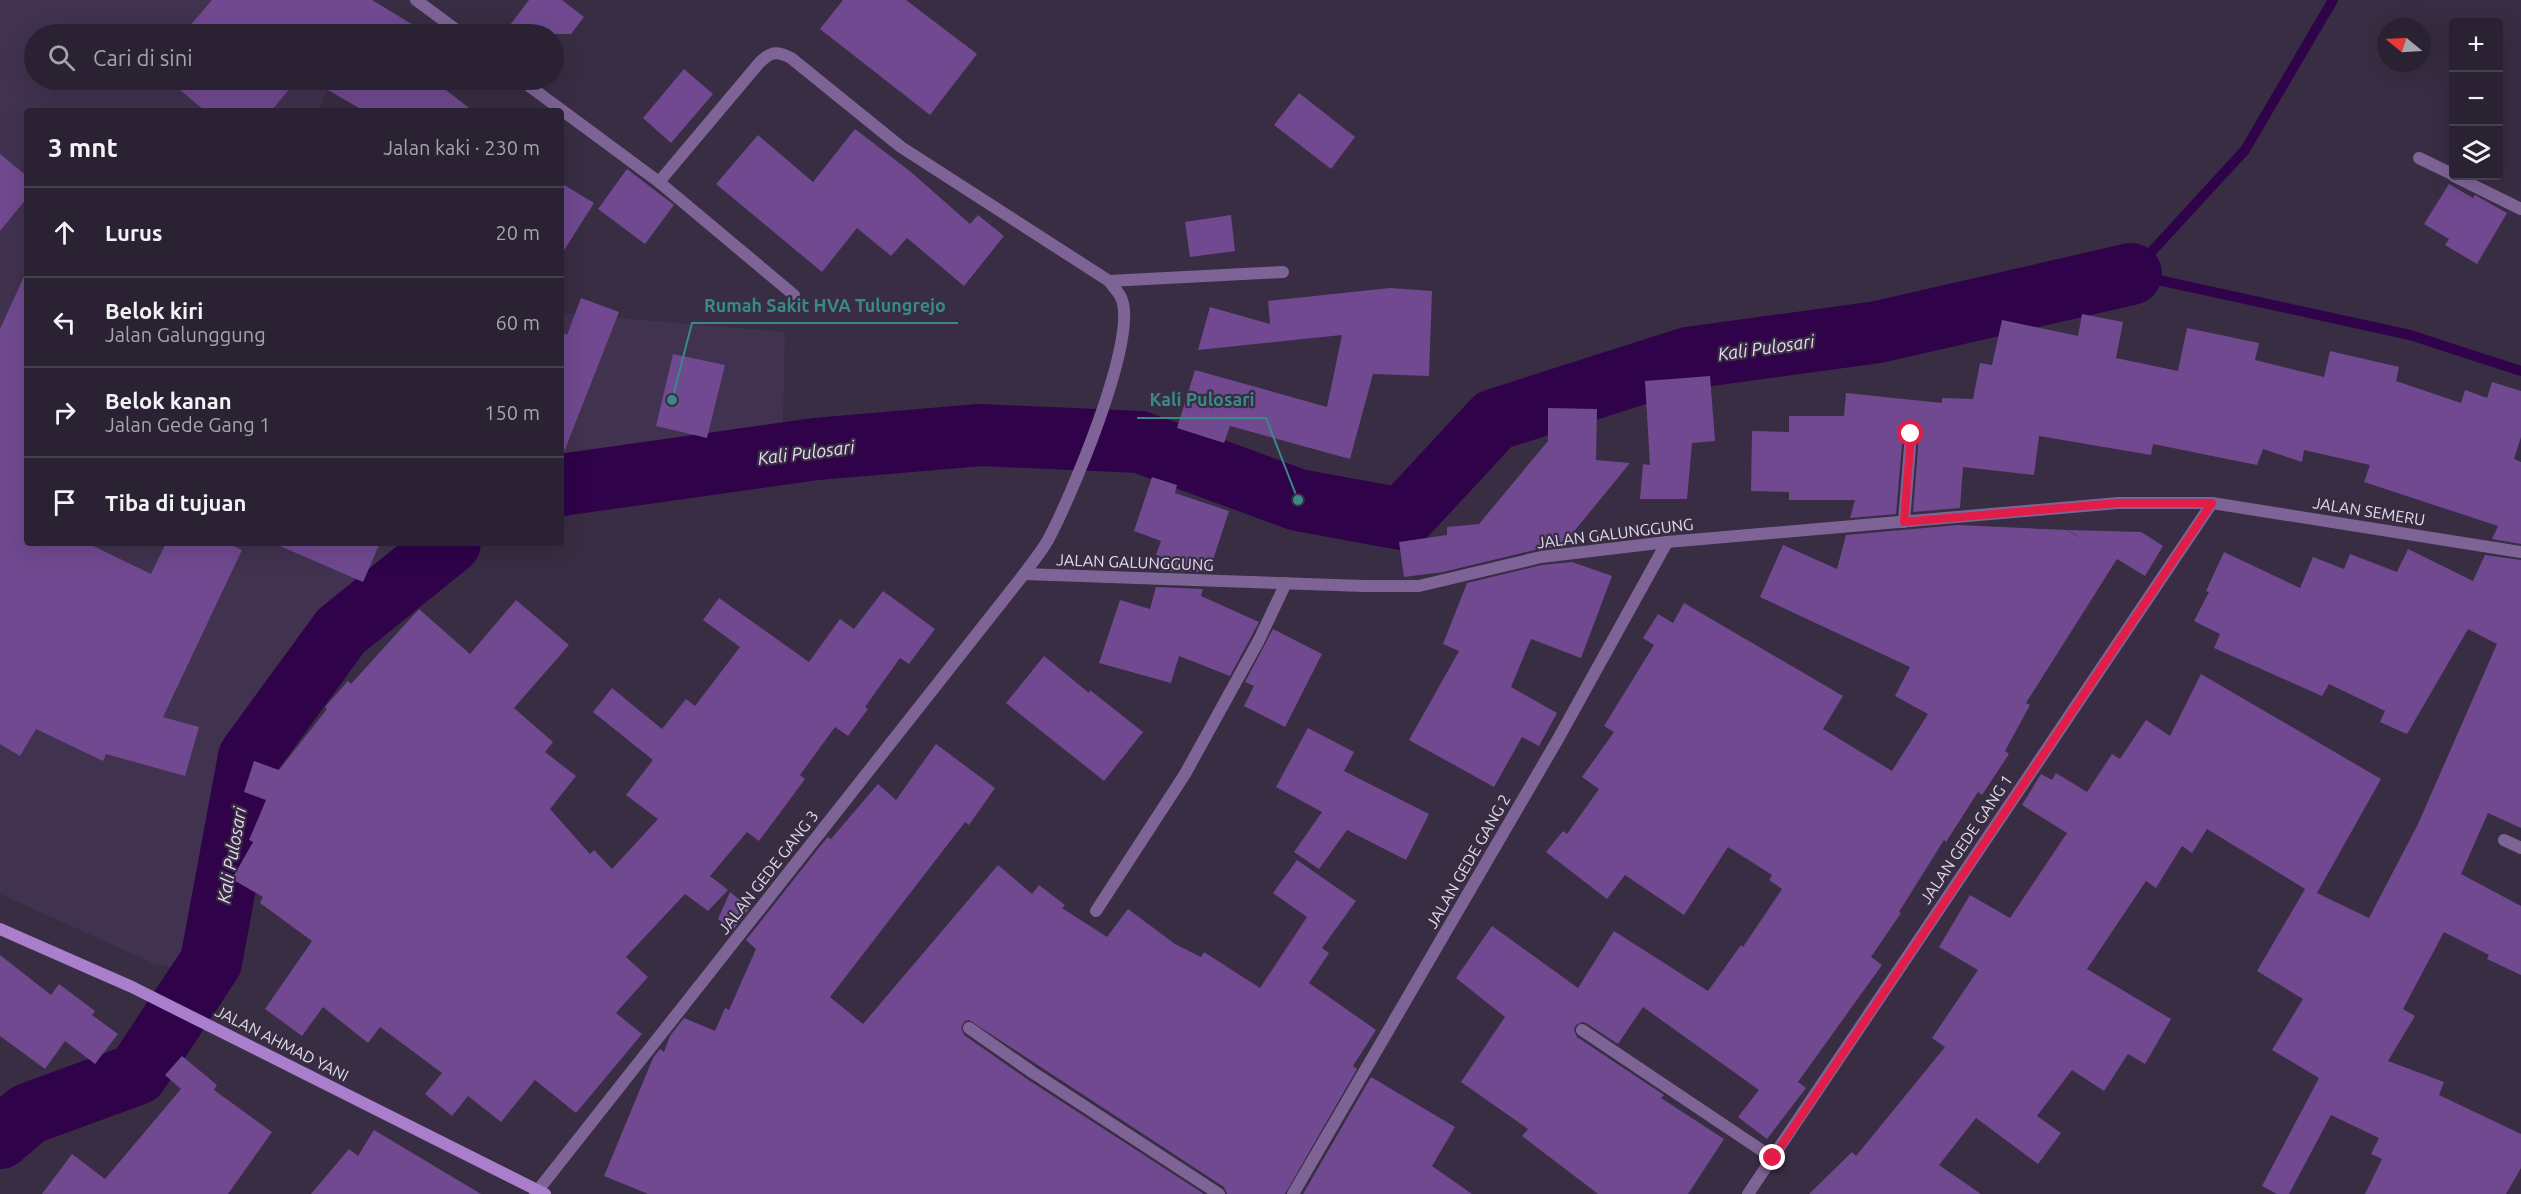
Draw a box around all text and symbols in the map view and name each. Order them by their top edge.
north arrow [2377,18,2431,72]
map controls [2449,18,2503,180]
button: + [2449,18,2503,72]
search box [24,24,564,90]
icon: search [45,41,78,74]
text: Cari di sini [93,45,193,70]
button: − [2449,72,2503,126]
button: layers [2449,126,2503,180]
text: 3 mnt [48,133,118,162]
text: Jalan kaki · 230 m [383,136,540,159]
icon: ahead [48,216,81,249]
text: Lurus [105,220,162,245]
text: 20 m [496,221,540,244]
callout: Rumah Sakit HVA Tulungrejo [692,287,958,323]
text: Rumah Sakit HVA Tulungrejo [704,295,946,315]
text: Belok kiri [105,298,203,323]
icon: left [48,306,81,339]
text: 60 m [496,311,540,334]
text: Jalan Galunggung [105,323,266,346]
water label: Kali Pulosari [1716,330,1816,364]
callout: Kali Pulosari [1137,382,1266,418]
text: Belok kanan [105,388,232,413]
text: Kali Pulosari [1149,389,1255,409]
icon: right [48,396,81,429]
text: 150 m [484,401,540,424]
text: Jalan Gede Gang 1 [105,413,271,436]
route start [1897,420,1923,446]
water label: Kali Pulosari [756,436,856,468]
icon: arrive [48,486,81,519]
text: Tiba di tujuan [105,490,246,515]
street label: JALAN SEMERU [2312,493,2426,529]
street label: JALAN GALUNGGUNG [1536,514,1694,552]
street label: JALAN GALUNGGUNG [1056,550,1214,574]
street label: JALAN GEDE GANG 1 [1916,771,2016,907]
street label: JALAN GEDE GANG 2 [1422,791,1514,931]
water label: Kali Pulosari [213,805,249,905]
street label: JALAN GEDE GANG 3 [714,807,822,937]
street label: JALAN AHMAD YANI [212,1002,352,1084]
route end [1759,1144,1785,1170]

